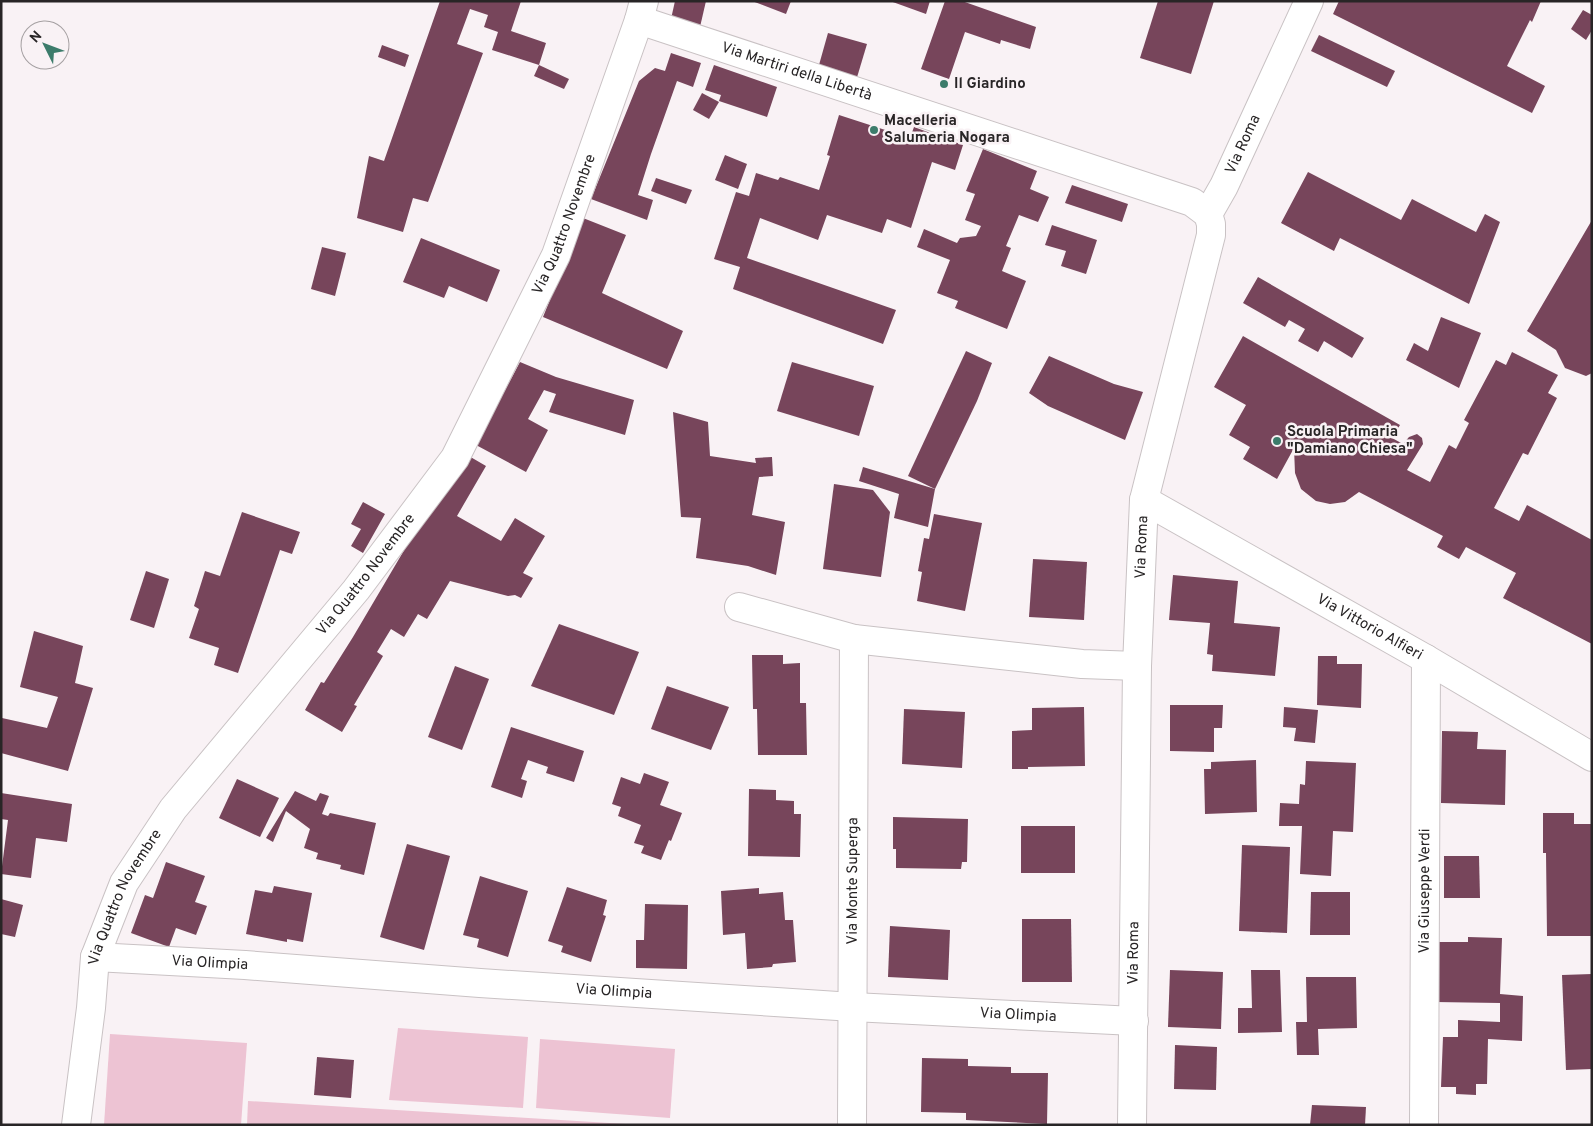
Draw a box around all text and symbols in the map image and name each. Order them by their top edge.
north arrow [20,20,70,70]
text: N [27,28,46,47]
street label: Via Martiri della Libertà [719,38,874,106]
place label: Il Giardino [954,75,1026,94]
marker: Il Giardino [938,78,950,90]
place label: Macelleria Salumeria Nogara [884,112,1010,148]
street label: Via Roma [1221,112,1265,177]
marker: Macelleria Salumeria Nogara [868,124,880,136]
street label: Via Quattro Novembre [528,152,600,298]
place label: Scuola Primaria "Damiano Chiesa" [1287,423,1413,459]
marker: Scuola Primaria "Damiano Chiesa" [1271,435,1283,447]
street label: Via Quattro Novembre [312,510,419,639]
street label: Via Roma [1131,515,1153,579]
street label: Via Vittorio Alfieri [1313,590,1426,665]
street label: Via Monte Superga [843,817,863,945]
street label: Via Quattro Novembre [85,826,166,966]
street label: Via Giuseppe Verdi [1415,828,1435,954]
street label: Via Roma [1124,921,1144,985]
street label: Via Olimpia [171,952,249,975]
street label: Via Olimpia [575,980,653,1004]
street label: Via Olimpia [979,1004,1057,1027]

